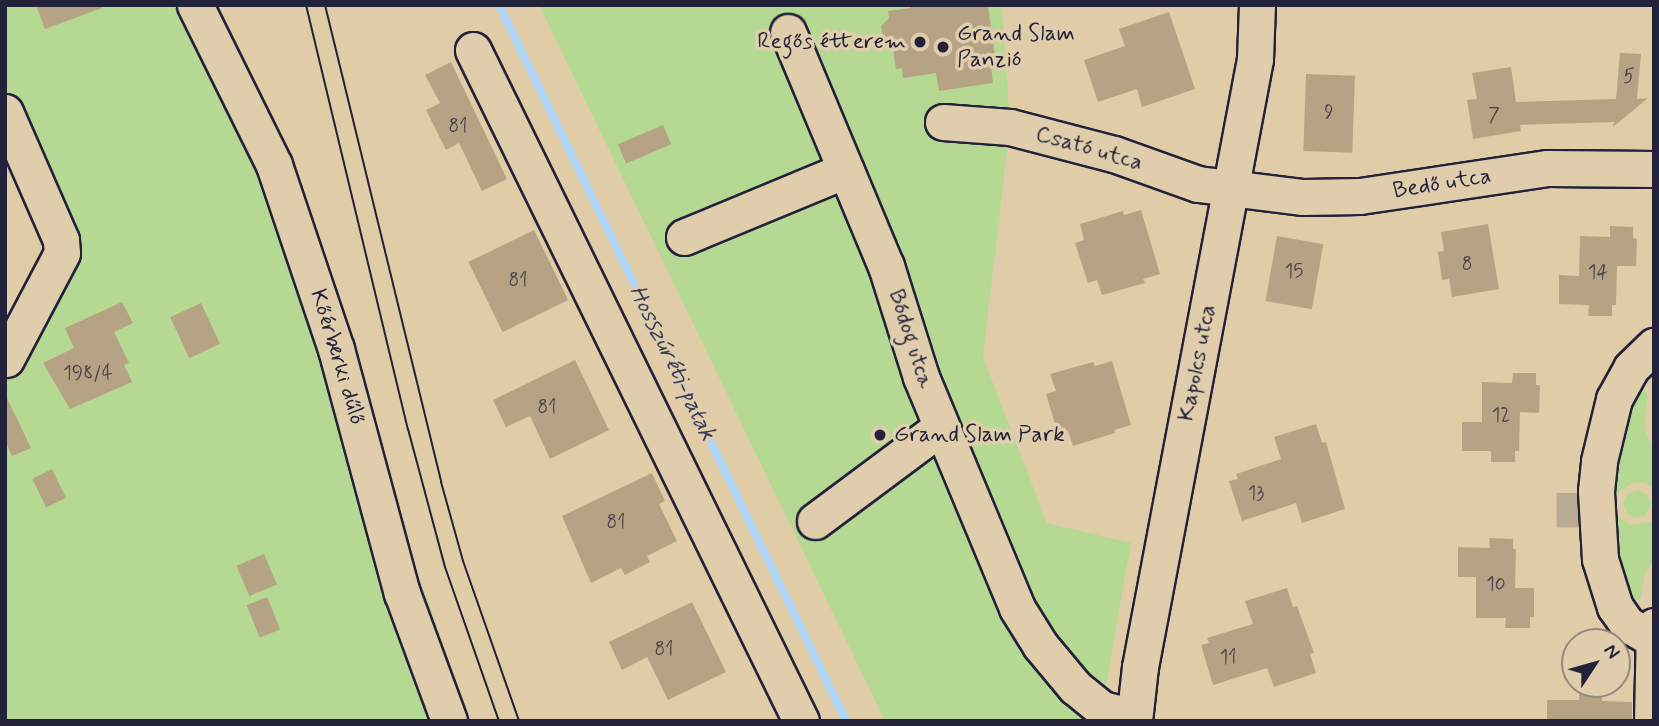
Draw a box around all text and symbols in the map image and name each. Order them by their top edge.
place label: Grand Slam Panzió [957,20,1083,74]
place label: Regős étterem [757,28,906,56]
marker: Regős étterem [912,34,928,50]
marker: Grand Slam Panzió [935,39,951,55]
house number: 5 [1623,66,1635,88]
house number: 9 [1324,102,1334,124]
house number: 7 [1488,105,1500,127]
house number: 81 [449,116,467,138]
street label: Csató utca [1032,121,1146,177]
street label: Bedő utca [1391,163,1493,205]
house number: 8 [1462,254,1472,276]
house number: 15 [1285,261,1303,283]
house number: 14 [1588,262,1608,284]
house number: 81 [509,270,527,292]
water label: Hosszúréti-patak [622,281,722,445]
street label: Bódog utca [880,284,940,394]
street label: Kőérberki dűlő [304,287,370,427]
street label: Kapolcs utca [1173,300,1223,426]
house number: 198/4 [63,363,113,385]
house number: 81 [538,397,556,419]
house number: 12 [1492,405,1510,427]
place label: Grand Slam Park [894,421,1072,449]
marker: Grand Slam Park [872,427,888,443]
house number: 13 [1248,483,1264,505]
house number: 81 [607,512,625,534]
house number: 10 [1486,574,1506,596]
north arrow [1561,628,1631,698]
house number: 81 [655,639,673,661]
text: N [1598,639,1626,664]
house number: 11 [1220,647,1236,669]

